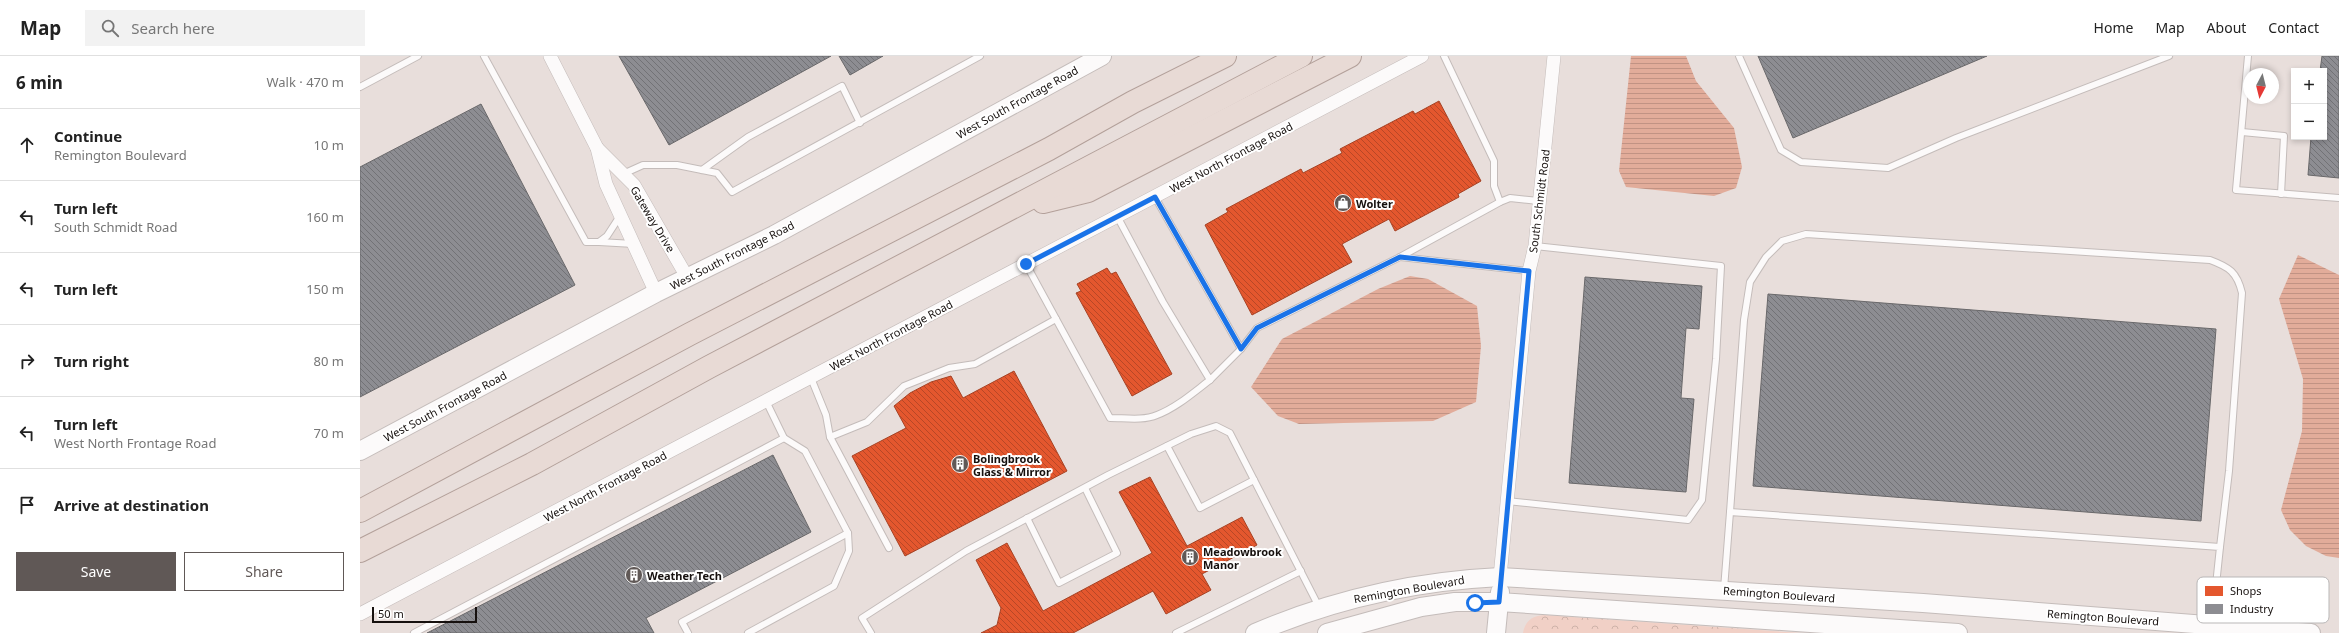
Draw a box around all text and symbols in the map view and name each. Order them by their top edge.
search box [85,10,365,46]
text: Map [20,15,61,41]
icon: search [99,17,121,39]
text: Search here [131,18,215,38]
text: Home [2094,18,2133,37]
text: Map [2155,18,2185,37]
text: About [2207,18,2246,37]
text: Contact [2268,18,2319,37]
street label: West South Frontage Road [953,62,1081,142]
north arrow [2243,68,2279,104]
map controls [2291,68,2327,140]
button: + [2291,68,2327,104]
text: 6 min [16,71,63,94]
text: Walk · 470 m [266,73,344,91]
button: − [2291,104,2327,140]
street label: West North Frontage Road [1167,118,1295,196]
text: Continue [54,126,122,146]
icon: ahead [16,134,38,156]
text: 10 m [314,136,344,154]
text: Remington Boulevard [54,146,187,164]
street label: South Schmidt Road [1525,148,1553,254]
street label: Gateway Drive [627,183,679,255]
shop icon: Wolter [1333,193,1353,213]
place label: Wolter [1356,196,1393,211]
text: Turn left [54,198,118,218]
icon: left [16,206,38,228]
text: 160 m [306,208,344,226]
street label: West South Frontage Road [667,217,797,293]
text: South Schmidt Road [54,218,177,236]
route end [1017,255,1035,273]
icon: left [16,278,38,300]
text: Turn left [54,279,118,299]
text: 150 m [306,280,344,298]
street label: West North Frontage Road [827,296,955,374]
icon: right [16,350,38,372]
text: Turn right [54,351,129,371]
text: 80 m [314,352,344,370]
street label: West South Frontage Road [381,367,509,445]
text: Turn left [54,414,118,434]
icon: left [16,422,38,444]
text: 70 m [314,424,344,442]
text: West North Frontage Road [54,434,216,452]
street label: West North Frontage Road [541,447,669,525]
place label: Bolingbrook Glass & Mirror [973,451,1051,479]
building icon: Bolingbrook Glass & Mirror [950,454,970,474]
icon: arrive [16,494,38,516]
text: Arrive at destination [54,495,209,515]
place label: Meadowbrook Manor [1203,544,1282,572]
building icon: Meadowbrook Manor [1180,547,1200,567]
button: Save [16,552,176,591]
button: Share [184,552,344,591]
building icon: Weather Tech [624,565,644,585]
place label: Weather Tech [647,568,722,583]
street label: Remington Boulevard [1352,572,1466,606]
legend [2197,577,2329,623]
street label: Remington Boulevard [1722,583,1836,605]
text: Shops [2230,583,2262,598]
route start [1466,594,1484,612]
text: Industry [2230,601,2274,616]
scale bar [372,605,477,624]
text: 50 m [378,606,404,621]
street label: Remington Boulevard [2046,606,2160,628]

